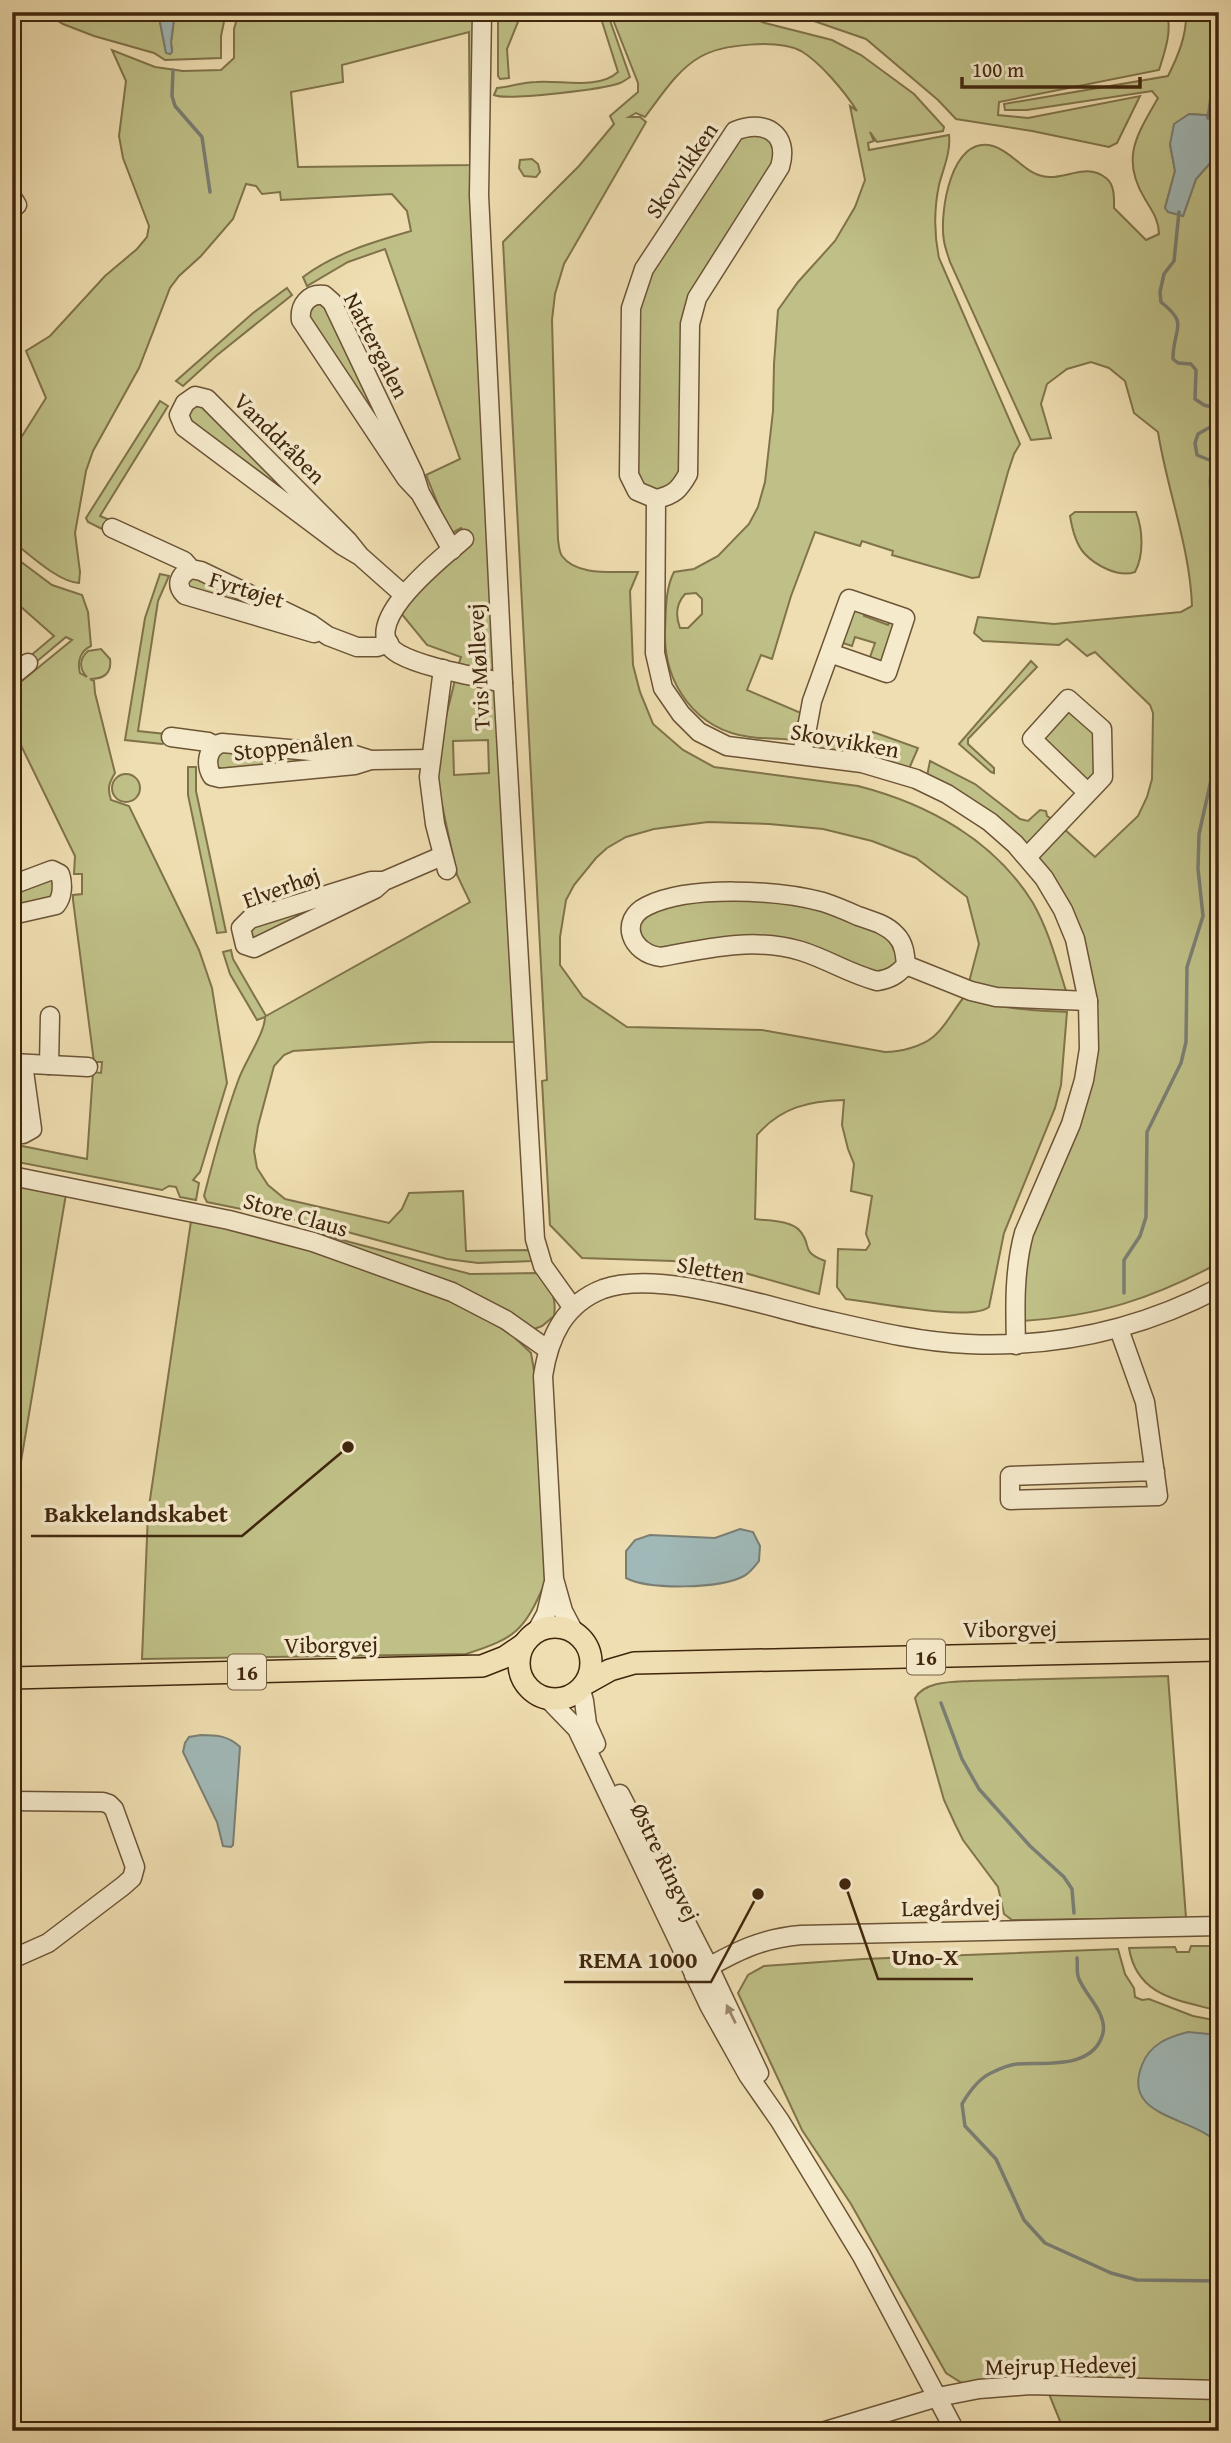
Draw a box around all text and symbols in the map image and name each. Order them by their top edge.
scale bar [962,46,1140,90]
text: 100 m [972,54,1024,85]
street label: Skovvikken [637,115,725,225]
street label: Nattergalen [336,286,418,404]
street label: Vanddråben [227,385,333,491]
street label: Fyrtøjet [205,562,289,616]
street label: Tvis Møllevej [458,603,498,731]
street label: Skovvikken [788,714,902,766]
street label: Stoppenålen [231,721,355,769]
street label: Elverhøj [238,858,324,916]
street label: Store Claus [240,1183,352,1245]
street label: Sletten [674,1247,748,1291]
callout: Bakkelandskabet [31,1491,242,1536]
text: Bakkelandskabet [44,1496,228,1531]
street label: Viborgvej [963,1611,1057,1645]
street label: Viborgvej [284,1627,378,1661]
road number: 16 [907,1640,945,1674]
road number: 16 [228,1654,266,1690]
street label: Østre Ringvej [623,1797,709,1927]
street label: Lægårdvej [901,1890,1001,1924]
callout: Uno-X [878,1934,973,1979]
callout: REMA 1000 [564,1937,711,1982]
text: Uno-X [891,1939,959,1974]
text: REMA 1000 [579,1942,697,1977]
one-way arrow [725,2004,737,2024]
street label: Mejrup Hedevej [985,2347,1137,2383]

